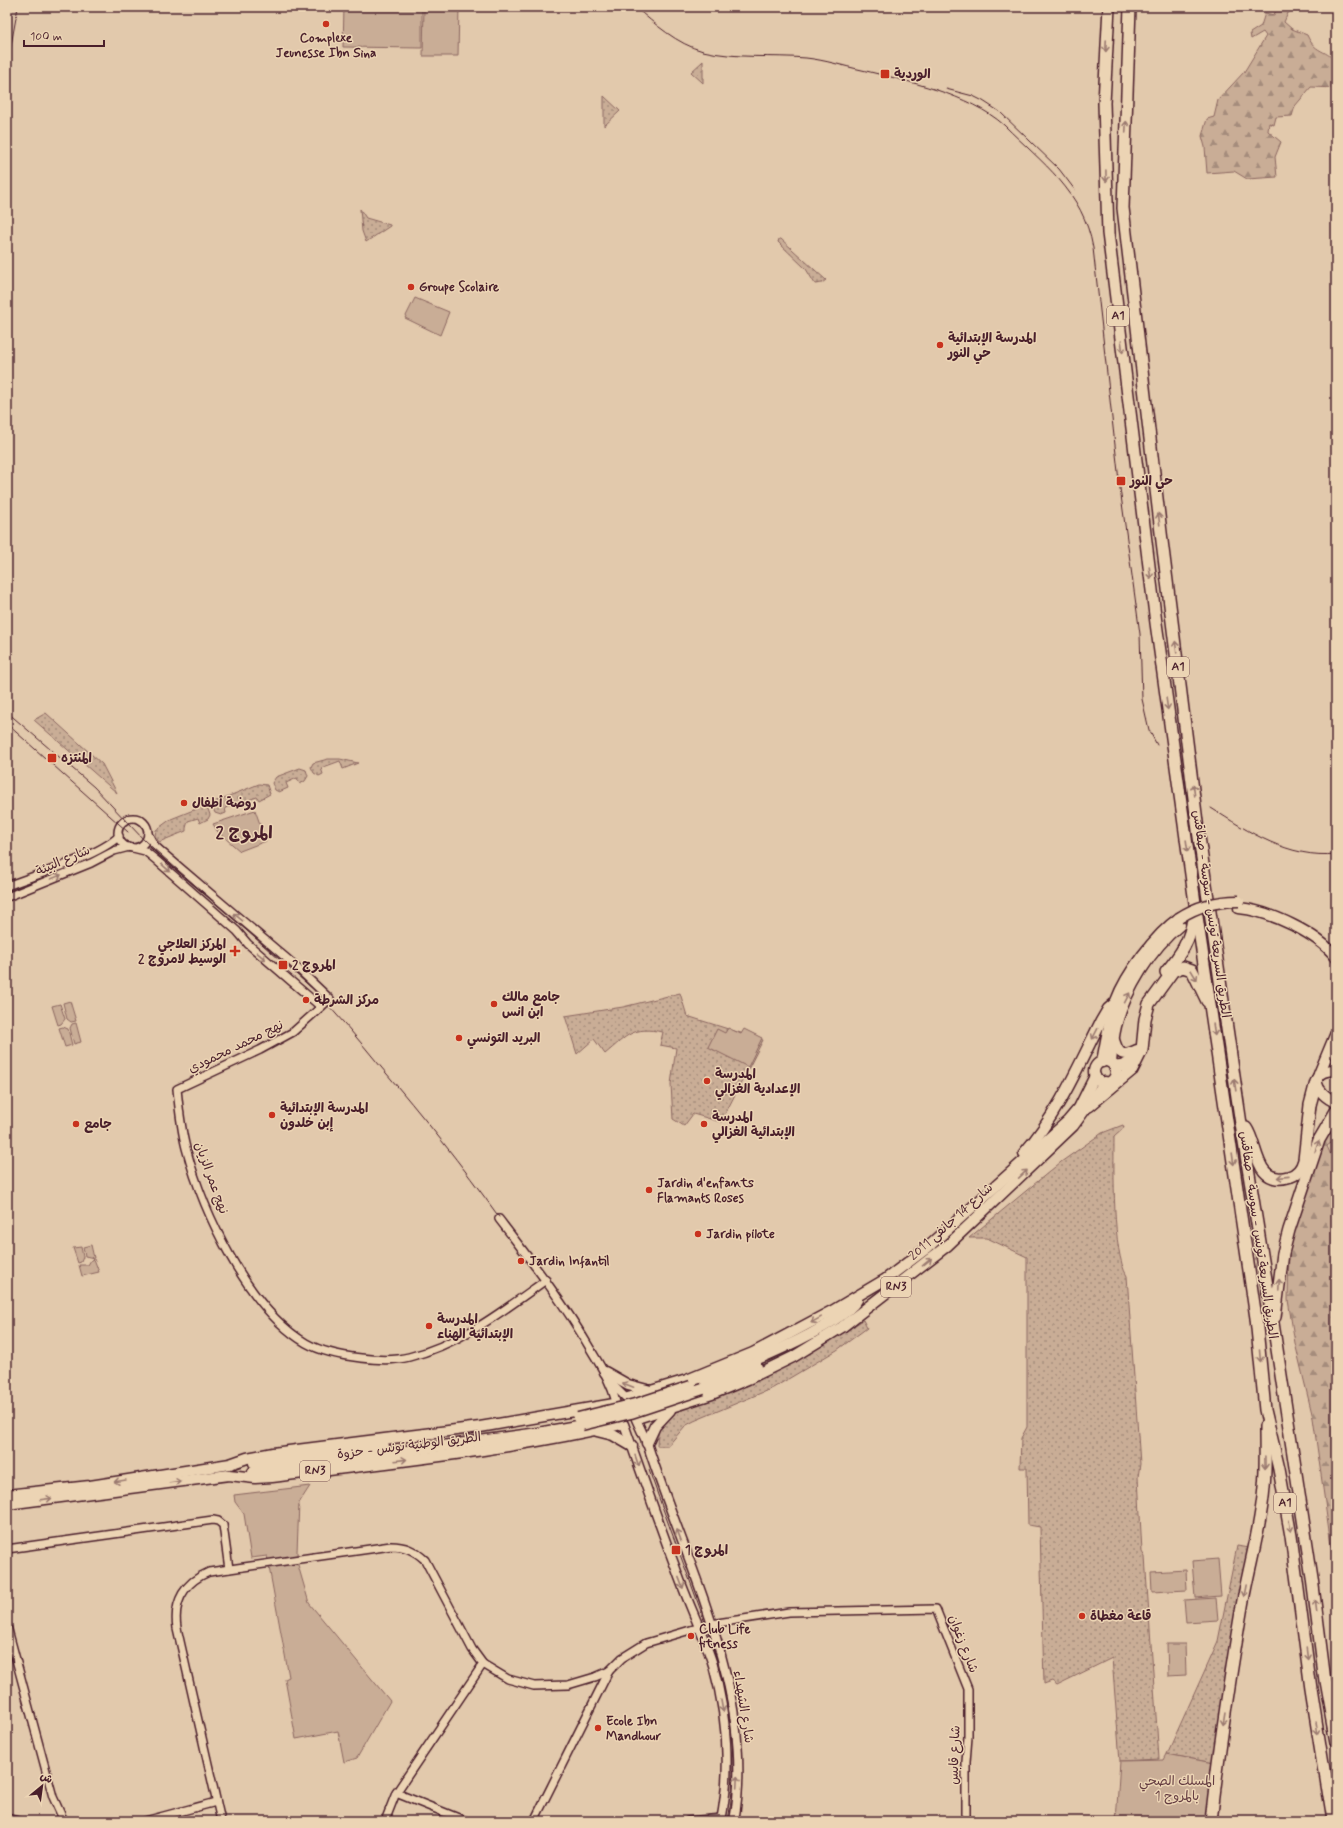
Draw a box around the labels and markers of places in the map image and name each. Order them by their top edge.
marker: Complexe Jeunesse Ibn Sina [321,19,331,29]
place label: Complexe Jeunesse Ibn Sina [276,30,376,62]
place label: الوردية [894,66,931,83]
marker: الوردية [879,68,891,80]
place label: Groupe Scolaire [419,279,499,296]
marker: Groupe Scolaire [406,282,416,292]
place label: المدرسة الإبتدائية حي النور [947,330,1036,365]
marker: المدرسة الإبتدائية حي النور [935,340,945,350]
place label: حي النور [1129,473,1173,493]
marker: حي النور [1115,475,1127,487]
place label: المنتزه [61,750,92,767]
marker: المنتزه [46,752,58,764]
place label: روضة أطفال [192,794,257,812]
marker: روضة أطفال [179,798,189,808]
place label: المركز العلاجي الوسيط لامروج 2 [138,936,226,968]
marker: المركز العلاجي الوسيط لامروج 2 [229,945,241,957]
place label: المروج 2 [292,957,336,974]
marker: المروج 2 [277,959,289,971]
place label: جامع مالك ابن انس [502,989,560,1021]
place label: مركز الشرطة [314,992,379,1009]
marker: مركز الشرطة [301,995,311,1005]
marker: جامع مالك ابن انس [489,999,499,1009]
place label: البريد التونسي [467,1030,540,1050]
marker: البريد التونسي [454,1033,464,1043]
place label: المدرسة الإعدادية الغزالي [715,1066,800,1101]
marker: المدرسة الإعدادية الغزالي [702,1076,712,1086]
place label: المدرسة الإبتدائية إبن خلدون [280,1100,368,1132]
place label: المدرسة الإبتدائية الغزالي [712,1109,795,1144]
marker: المدرسة الإبتدائية إبن خلدون [267,1110,277,1120]
place label: جامع [84,1116,112,1133]
marker: جامع [71,1119,81,1129]
marker: المدرسة الإبتدائية الغزالي [699,1119,709,1129]
place label: Jardin d'enfants Flamants Roses [657,1175,754,1207]
marker: Jardin d'enfants Flamants Roses [644,1185,654,1195]
place label: Jardin pilote [706,1226,775,1243]
marker: Jardin pilote [693,1229,703,1239]
place label: Jardin Infantil [529,1253,610,1270]
marker: Jardin Infantil [516,1256,526,1266]
place label: المدرسة الإبتدائية الهناء [437,1311,513,1343]
marker: المدرسة الإبتدائية الهناء [424,1321,434,1331]
place label: المروج 1 [685,1542,728,1559]
marker: المروج 1 [670,1544,682,1556]
place label: قاعة مغطاة [1090,1608,1152,1625]
marker: قاعة مغطاة [1077,1611,1087,1621]
place label: Club Life fitness [698,1621,751,1653]
marker: Club Life fitness [686,1631,696,1641]
place label: Ecole Ibn Mandhour [606,1713,662,1745]
marker: Ecole Ibn Mandhour [593,1723,603,1733]

